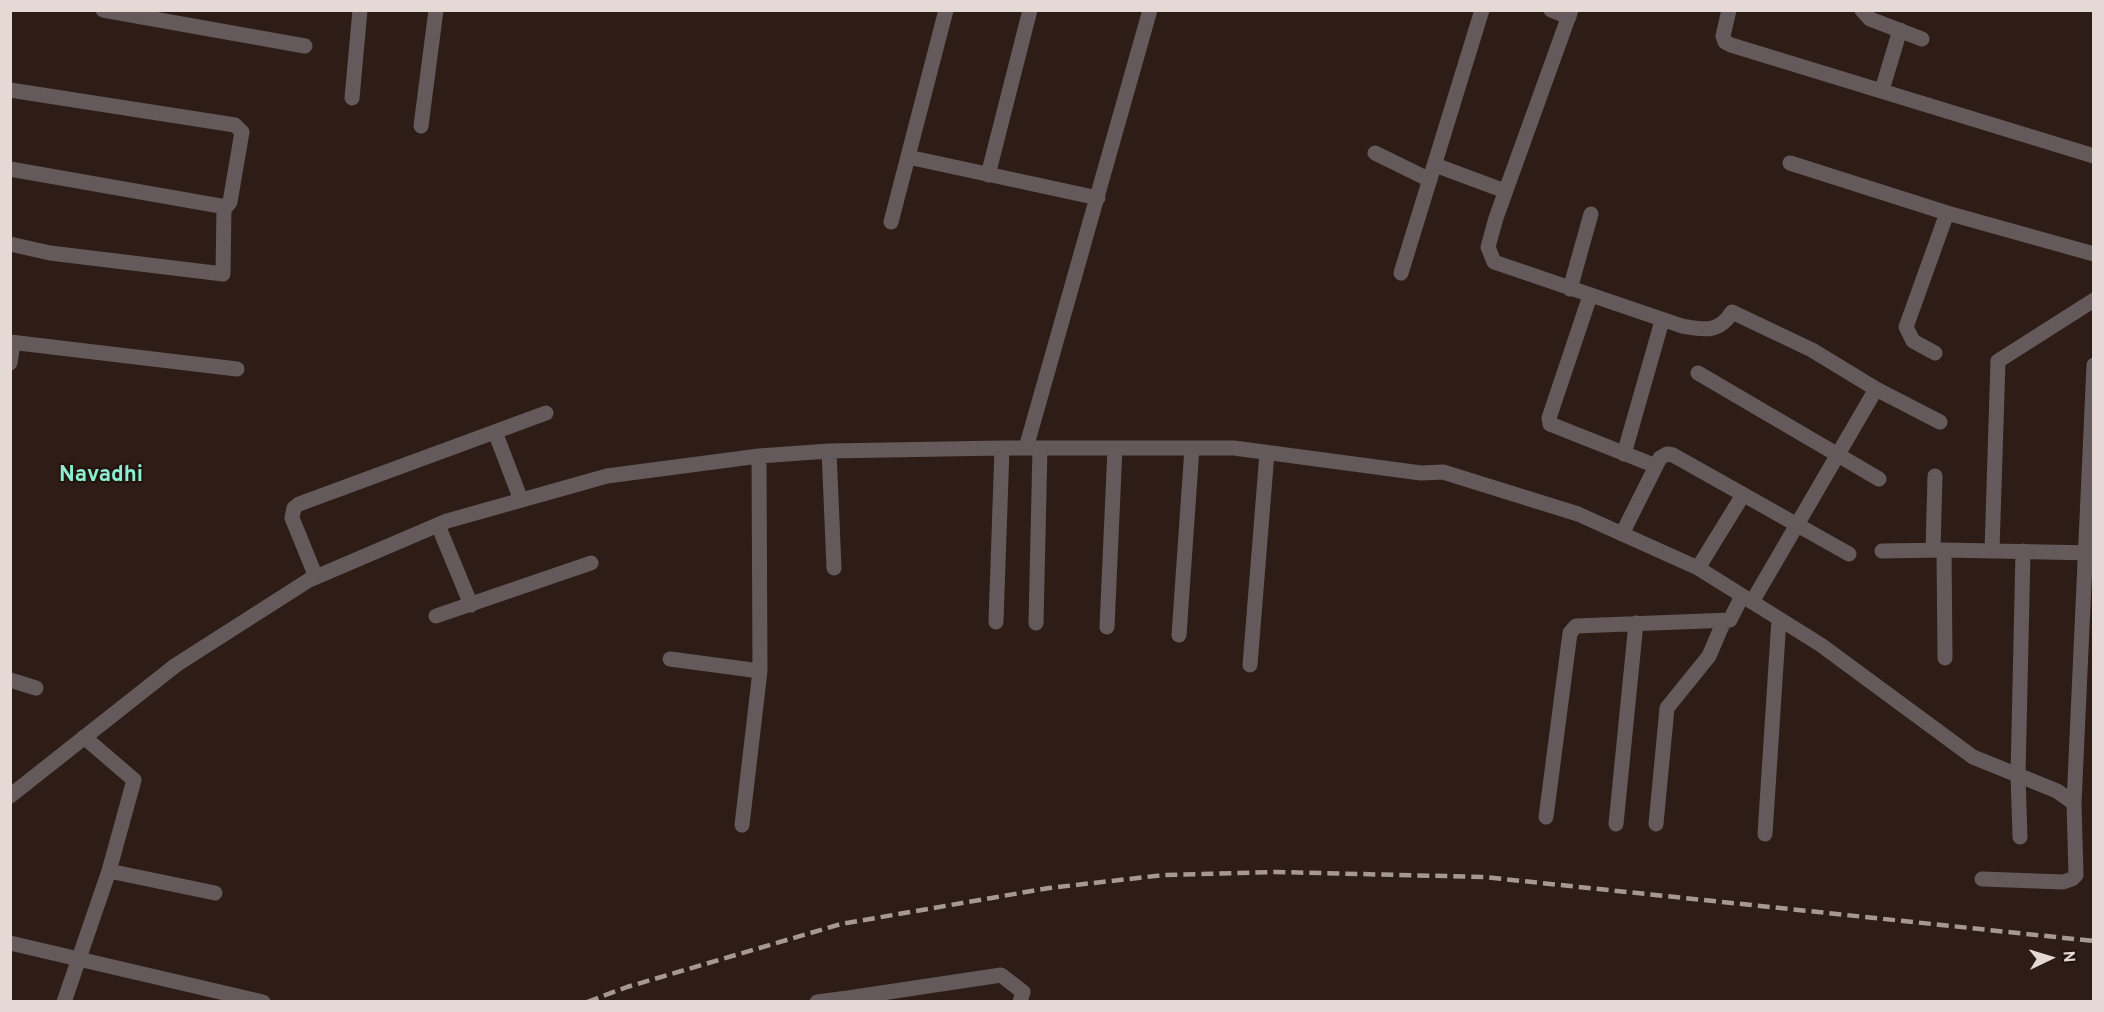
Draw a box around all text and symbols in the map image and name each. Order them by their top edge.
district label: Navadhi [59,464,143,490]
north arrow [2020,928,2080,988]
text: N [2058,950,2078,963]

